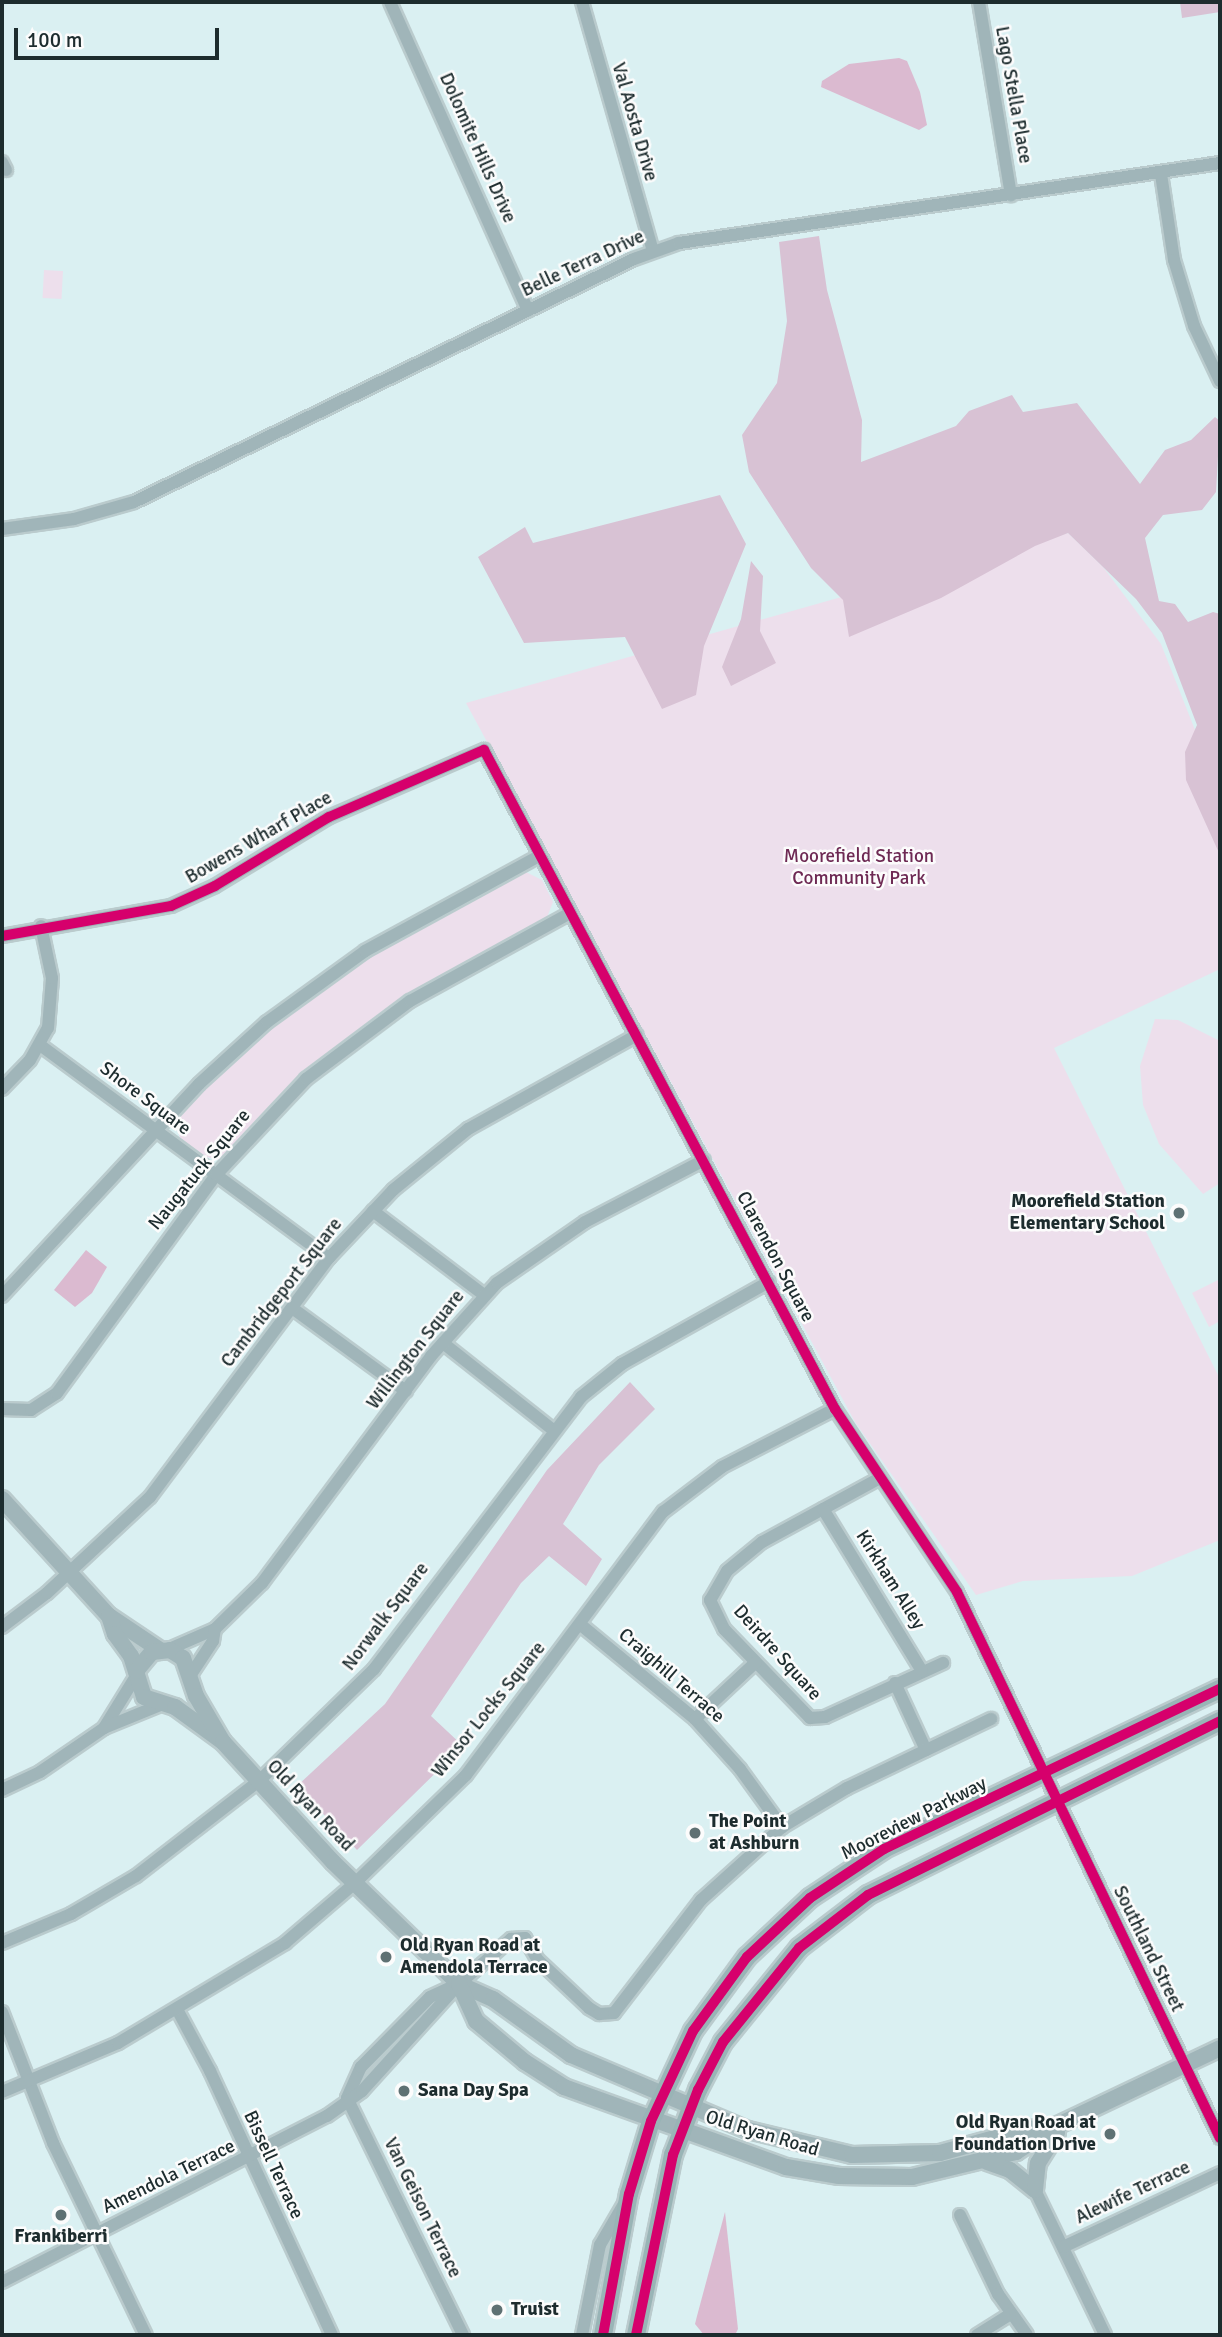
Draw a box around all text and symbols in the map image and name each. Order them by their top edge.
scale bar [18,14,222,58]
street label: Lago Stella Place [990,25,1036,165]
text: 100 m [27,27,82,53]
street label: Val Aosta Drive [606,60,662,184]
street label: Dolomite Hills Drive [434,69,520,227]
street label: Belle Terra Drive [518,226,648,302]
street label: Bowens Wharf Place [182,787,336,889]
park label: Moorefield Station Community Park [784,846,934,890]
street label: Shore Square [95,1057,195,1141]
street label: Naugatuck Square [144,1105,256,1235]
street label: Clarendon Square [731,1188,819,1326]
place label: Moorefield Station Elementary School [1009,1191,1165,1235]
marker: Moorefield Station Elementary School [1171,1205,1187,1221]
street label: Cambridgeport Square [217,1214,347,1372]
street label: Willington Square [362,1286,470,1414]
street label: Kirkham Alley [850,1526,930,1634]
street label: Norwalk Square [338,1558,434,1676]
street label: Deirdre Square [728,1600,826,1706]
street label: Craighill Terrace [613,1624,729,1728]
street label: Winsor Locks Square [427,1638,551,1782]
street label: Old Ryan Road [262,1755,358,1857]
street label: Mooreview Parkway [838,1773,990,1865]
place label: The Point at Ashburn [709,1811,799,1855]
marker: The Point at Ashburn [687,1825,703,1841]
street label: Southland Street [1108,1882,1188,2016]
place label: Old Ryan Road at Amendola Terrace [400,1935,548,1979]
marker: Old Ryan Road at Amendola Terrace [378,1949,394,1965]
place label: Sana Day Spa [418,2080,529,2102]
marker: Sana Day Spa [396,2083,412,2099]
street label: Old Ryan Road [703,2106,821,2162]
street label: Bissell Terrace [238,2107,308,2223]
place label: Old Ryan Road at Foundation Drive [954,2112,1096,2156]
marker: Old Ryan Road at Foundation Drive [1102,2126,1118,2142]
street label: Van Geison Terrace [378,2134,466,2282]
street label: Amendola Terrace [99,2135,239,2219]
street label: Alewife Terrace [1072,2156,1194,2230]
marker: Frankiberri [53,2207,69,2223]
place label: Frankiberri [14,2226,108,2248]
place label: Truist [511,2299,559,2321]
marker: Truist [489,2302,505,2318]

